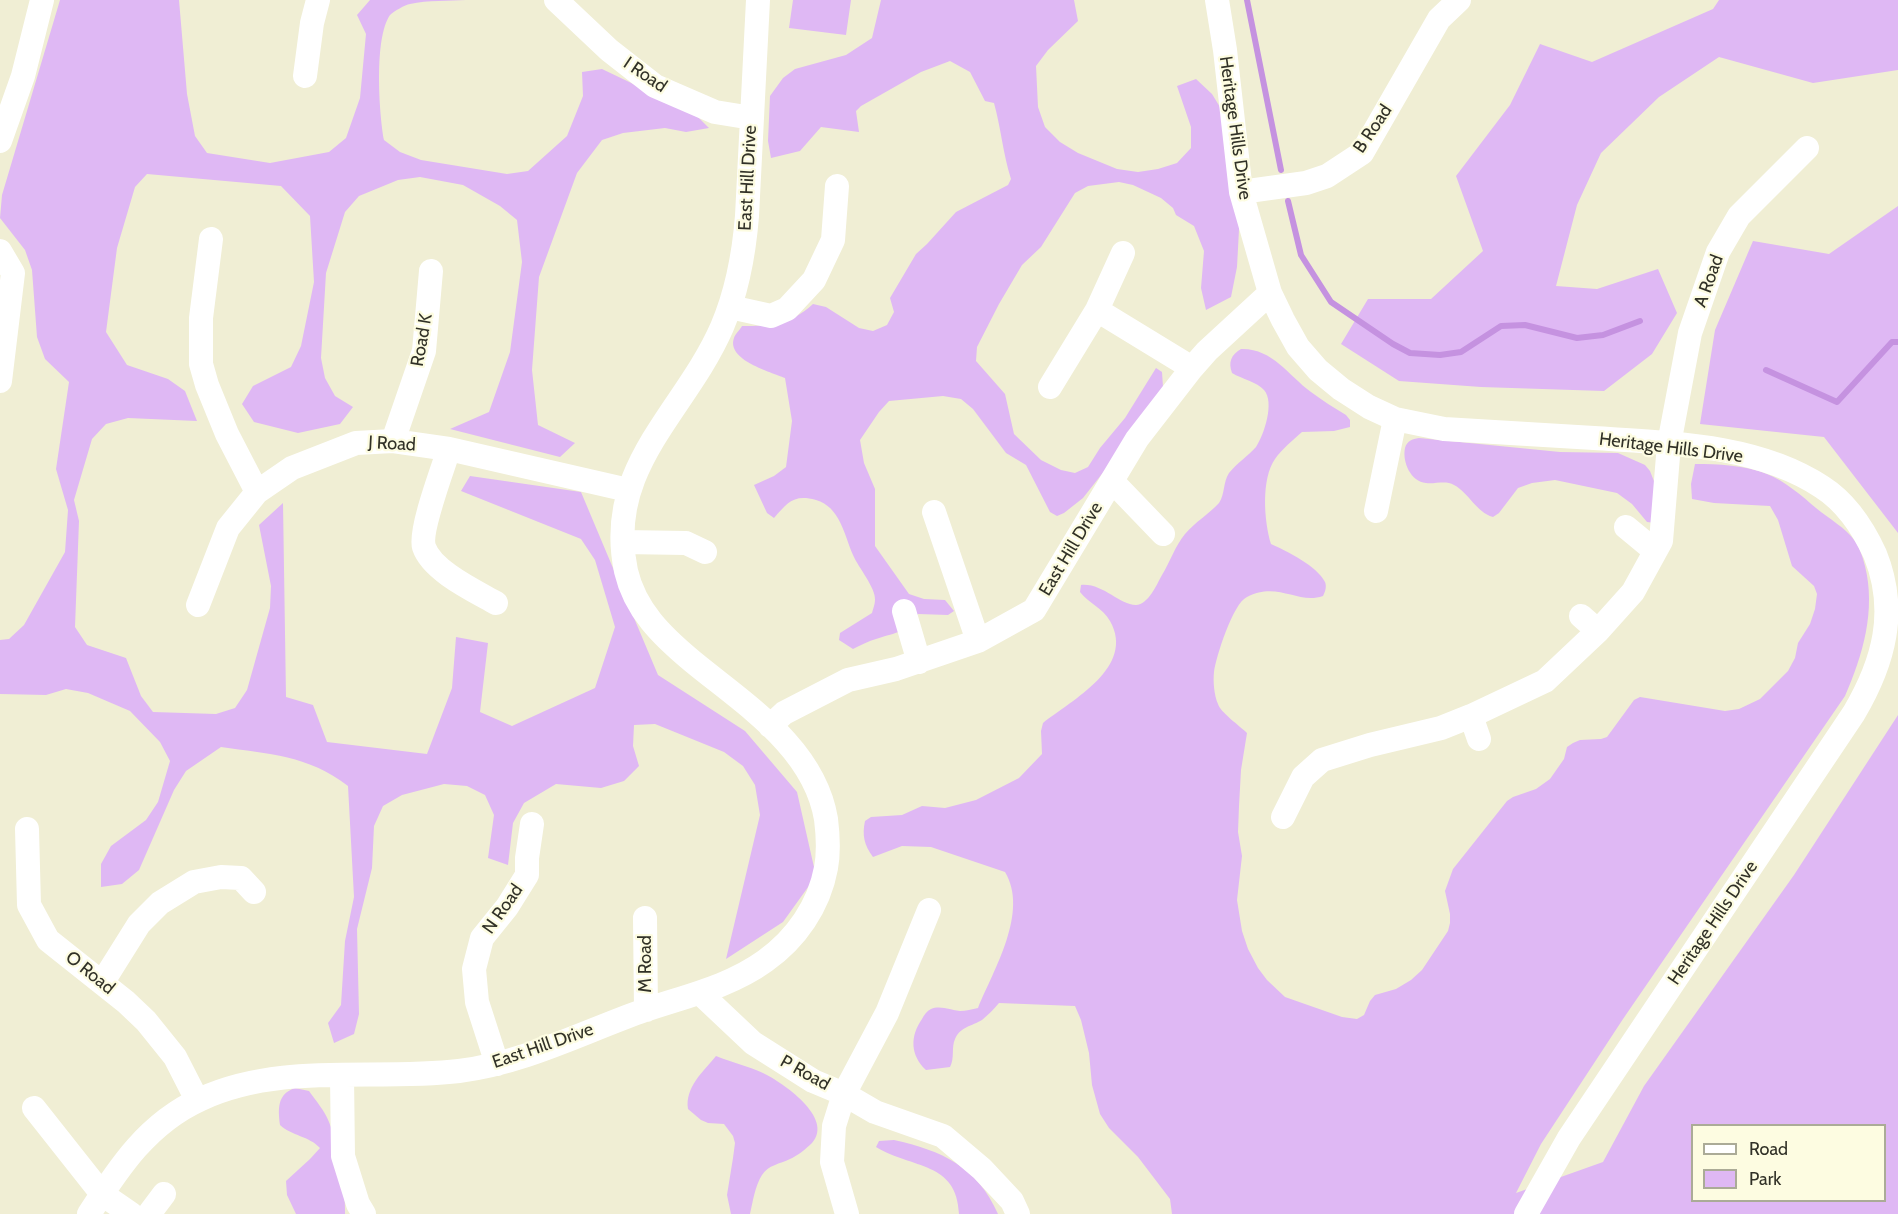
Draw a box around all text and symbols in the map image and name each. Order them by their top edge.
street label: I Road [619,53,671,97]
street label: Heritage Hills Drive [1214,55,1256,201]
street label: B Road [1349,101,1397,157]
street label: East Hill Drive [734,125,762,231]
street label: A Road [1690,252,1728,310]
street label: Road K [407,312,437,368]
street label: Heritage Hills Drive [1598,428,1744,468]
street label: J Road [368,432,416,456]
street label: East Hill Drive [1035,498,1107,600]
street label: Heritage Hills Drive [1664,857,1762,989]
street label: N Road [478,880,528,938]
street label: M Road [635,935,657,993]
street label: O Road [61,947,119,999]
street label: East Hill Drive [490,1019,596,1073]
street label: P Road [776,1051,834,1095]
legend [1691,1124,1886,1202]
text: Road [1749,1138,1788,1160]
text: Park [1749,1168,1781,1190]

